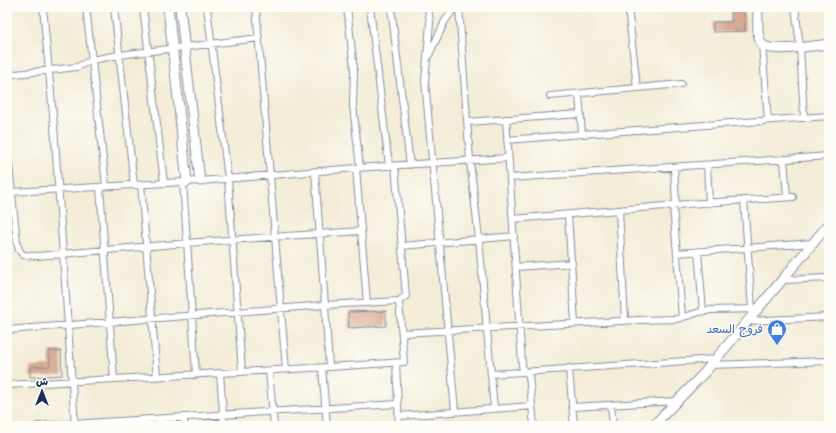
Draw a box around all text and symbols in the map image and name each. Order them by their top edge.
shop icon: فروج السعد [766,318,788,346]
place label: فروج السعد [706,322,763,338]
north arrow [22,371,62,411]
text: ش [36,375,48,388]

